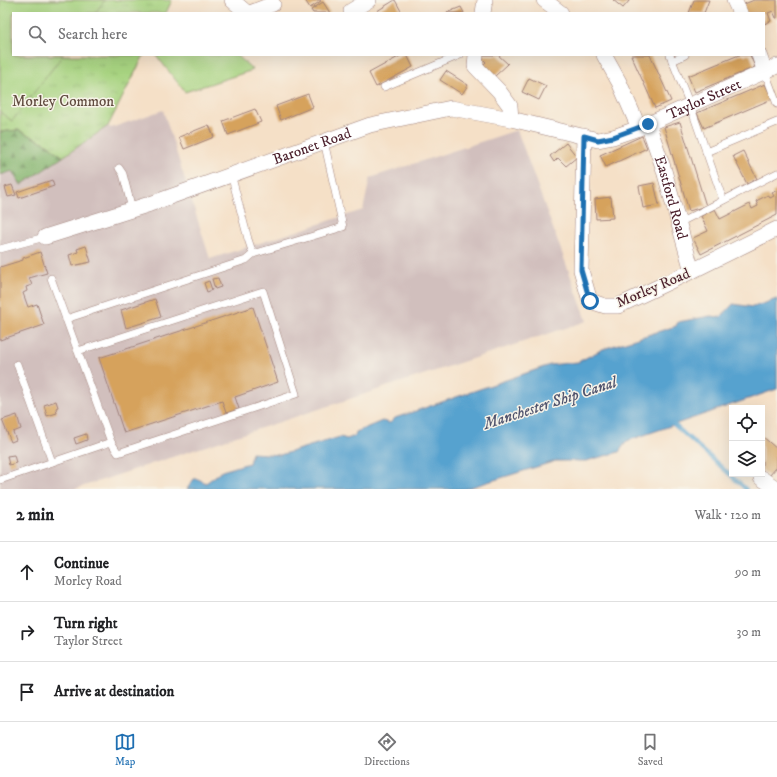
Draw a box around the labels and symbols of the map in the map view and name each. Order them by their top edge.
street label: Taylor Street [664,74,744,124]
park label: Morley Common [12,92,114,111]
route end [639,115,657,133]
street label: Baronet Road [270,123,354,169]
street label: Eastford Road [650,153,692,242]
street label: Morley Road [613,264,693,312]
route start [581,292,599,310]
water label: Manchester Ship Canal [480,371,621,434]

